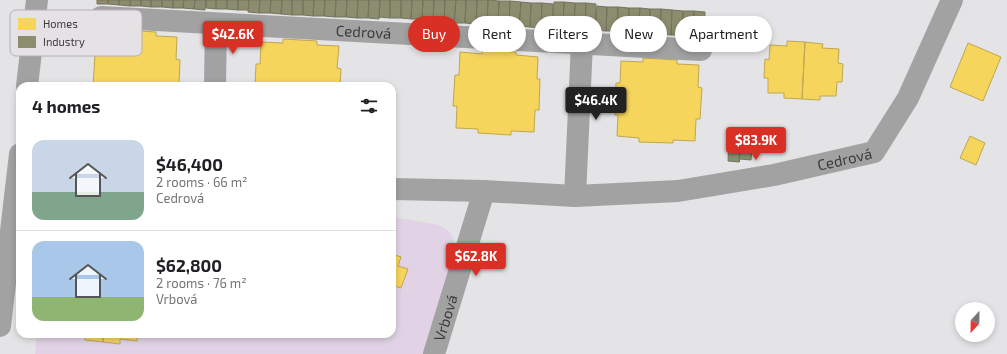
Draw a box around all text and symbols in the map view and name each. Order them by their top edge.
legend [10,10,142,56]
chip: Buy [408,16,460,52]
chip: Rent [468,16,526,52]
chip: Filters [534,16,602,52]
chip: New [610,16,667,52]
chip: Apartment [675,16,772,52]
text: Homes [43,17,78,30]
pin: $42.6K [200,21,266,55]
street label: Cedrová [335,21,392,42]
text: $42.6K [212,26,254,42]
text: Industry [43,35,85,48]
pin: $46.4K [563,87,629,121]
text: $46.4K [574,92,618,108]
icon: filters [358,95,380,117]
text: 4 homes [32,96,100,116]
pin: $83.9K [723,127,789,161]
text: $83.9K [735,132,777,148]
street label: Cedrová [815,144,874,174]
text: $46,400 [156,154,223,174]
icon: home [64,156,112,204]
text: 2 rooms · 66 m² [156,174,247,190]
text: Cedrová [156,190,204,206]
pin: $62.8K [443,243,509,277]
text: $62.8K [455,248,497,264]
text: $62,800 [156,255,222,275]
icon: home [64,257,112,305]
text: 2 rooms · 76 m² [156,275,247,291]
text: Vrbová [156,291,197,307]
street label: Vrbová [430,292,461,343]
north arrow [955,302,995,342]
map controls [955,302,995,342]

